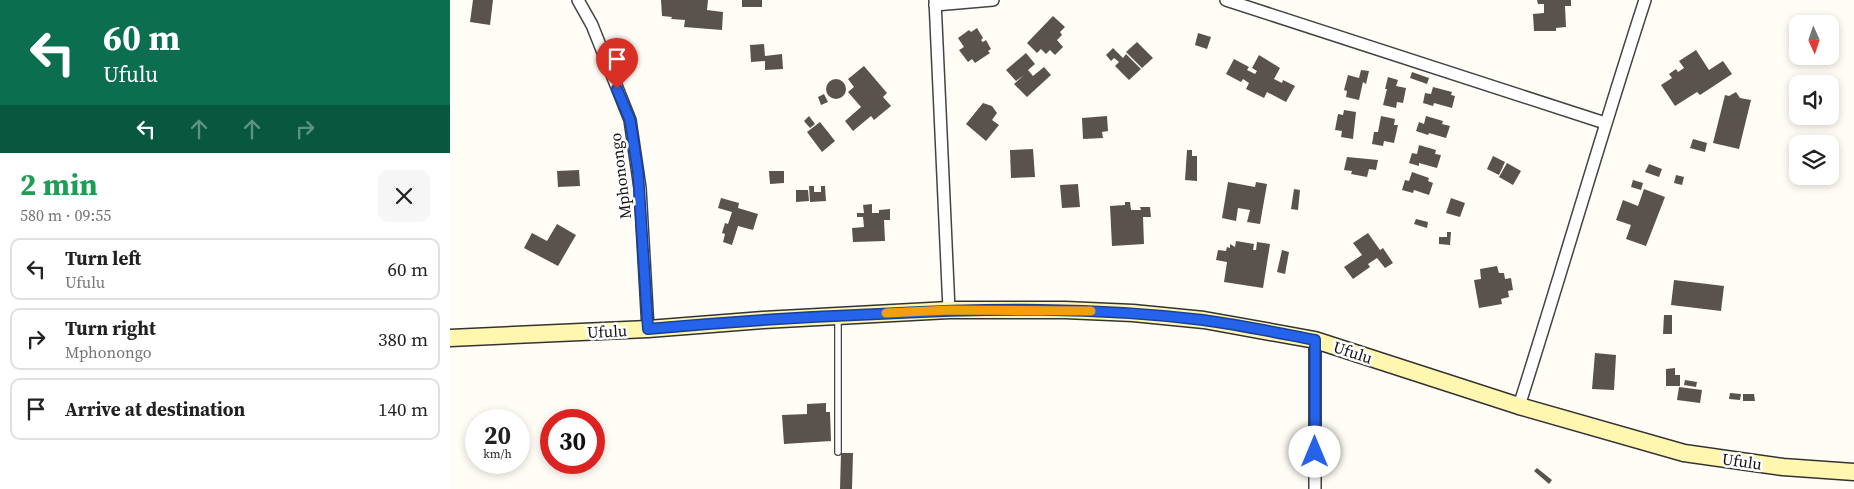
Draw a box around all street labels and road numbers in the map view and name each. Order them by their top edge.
street label: Mphonongo [604,131,636,220]
street label: Ufulu [586,319,628,343]
street label: Ufulu [1331,335,1375,369]
street label: Ufulu [1721,447,1763,475]

